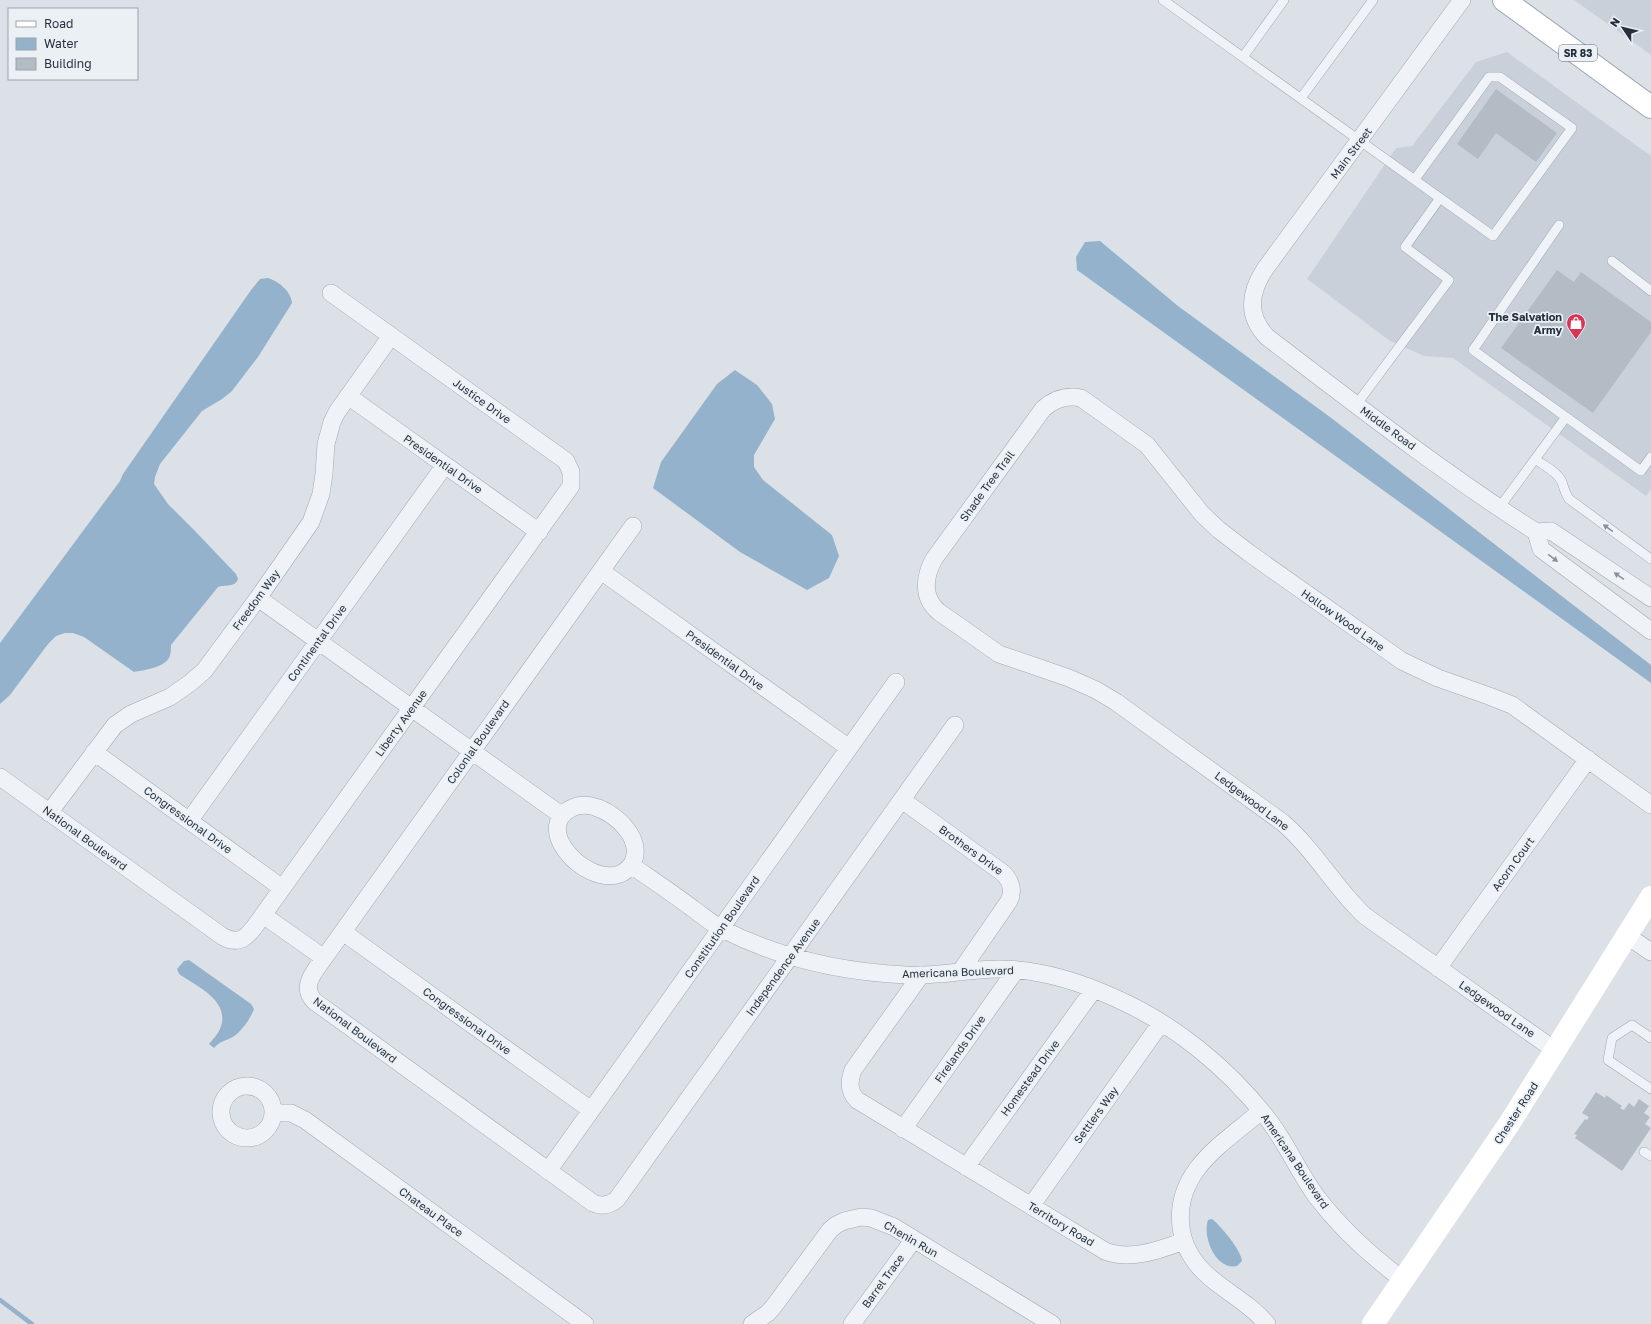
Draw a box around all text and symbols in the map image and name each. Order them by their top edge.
legend [8,8,138,80]
north arrow [1603,8,1643,48]
text: N [1607,15,1622,29]
text: Road [44,16,73,31]
text: Water [44,36,78,51]
road number: SR 83 [1559,45,1597,61]
text: Building [44,56,92,71]
street label: Main Street [1327,125,1374,181]
place label: The Salvation Army [1488,310,1562,336]
shop icon: The Salvation Army [1565,312,1587,340]
street label: Justice Drive [451,375,514,426]
street label: Middle Road [1358,403,1419,452]
street label: Presidential Drive [401,431,485,496]
street label: Shade Tree Trail [957,447,1017,524]
one-way arrow [1603,524,1614,532]
one-way arrow [1548,554,1559,562]
street label: Freedom Way [229,567,282,632]
one-way arrow [1613,572,1624,580]
street label: Hollow Wood Lane [1299,586,1387,653]
street label: Continental Drive [284,602,349,684]
street label: Presidential Drive [684,627,767,692]
street label: Liberty Avenue [372,687,429,759]
street label: Colonial Boulevard [444,697,511,786]
street label: Ledgewood Lane [1213,768,1292,833]
street label: Congressional Drive [142,783,235,856]
street label: National Boulevard [41,803,130,872]
street label: Brothers Drive [937,822,1006,877]
street label: Acorn Court [1489,834,1536,893]
street label: Constitution Boulevard [681,873,762,980]
street label: Independence Avenue [743,916,822,1018]
street label: Americana Boulevard [902,963,1014,980]
street label: Ledgewood Lane [1457,978,1538,1040]
street label: Congressional Drive [421,984,514,1057]
street label: National Boulevard [311,994,399,1065]
street label: Firelands Drive [932,1013,988,1085]
street label: Homestead Drive [998,1037,1062,1118]
street label: Chester Road [1491,1079,1540,1146]
street label: Settlers Way [1071,1084,1121,1146]
street label: Americana Boulevard [1259,1111,1332,1211]
street label: Chateau Place [397,1184,466,1239]
street label: Territory Road [1026,1199,1097,1249]
street label: Chenin Run [882,1218,941,1259]
street label: Barrel Trace [859,1251,906,1310]

